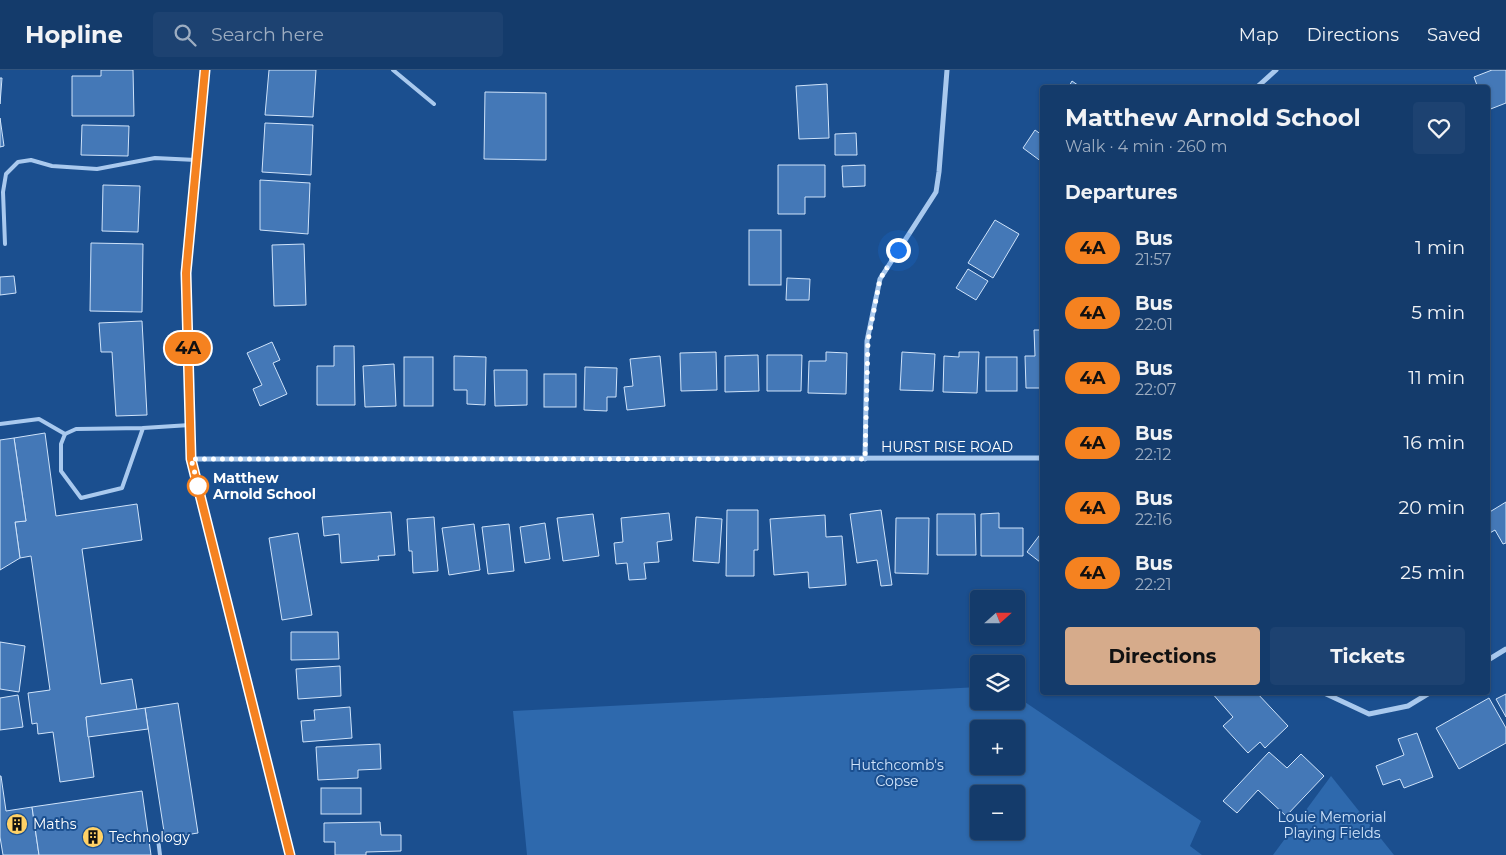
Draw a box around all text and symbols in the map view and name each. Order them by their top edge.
search box [153,12,503,57]
text: Hopline [25,20,123,49]
icon: search [171,21,199,49]
text: Search here [211,23,324,46]
text: Map [1239,24,1279,46]
text: Directions [1307,24,1399,46]
text: Saved [1427,24,1481,46]
button: heart [1413,102,1465,154]
text: Matthew Arnold School [1065,103,1361,132]
text: Walk · 4 min · 260 m [1065,137,1227,156]
text: Departures [1065,181,1177,204]
text: Bus [1135,227,1173,250]
text: 1 min [1415,236,1465,259]
text: 4A [1079,237,1106,259]
your location [886,238,911,263]
text: 21:57 [1135,250,1172,269]
text: Bus [1135,292,1173,315]
text: 5 min [1411,301,1465,324]
text: 4A [1079,302,1106,324]
text: 22:01 [1135,315,1173,334]
line badge: 4A [166,332,210,364]
text: 4A [175,337,201,359]
text: Bus [1135,357,1173,380]
text: 11 min [1408,366,1465,389]
text: 4A [1079,367,1106,389]
text: 22:07 [1135,380,1176,399]
text: Bus [1135,422,1173,445]
text: 16 min [1403,431,1465,454]
text: 4A [1079,432,1106,454]
street label: HURST RISE ROAD [881,438,1013,456]
text: 22:12 [1135,445,1171,464]
place label: Matthew Arnold School [212,469,316,503]
marker: Matthew Arnold School [187,475,209,497]
text: Bus [1135,487,1173,510]
text: 20 min [1399,496,1465,519]
text: 4A [1079,497,1106,519]
text: 22:16 [1135,510,1172,529]
text: Bus [1135,552,1173,575]
text: 25 min [1400,561,1465,584]
text: 4A [1079,562,1106,584]
text: 22:21 [1135,575,1171,594]
north arrow [970,590,1025,645]
map controls [970,590,1025,840]
button: Directions [1065,627,1260,685]
button: Tickets [1270,627,1465,685]
button: layers [970,655,1025,710]
button: + [970,720,1025,775]
park label: Hutchcomb's Copse [850,756,944,790]
button: − [970,785,1025,840]
park label: Louie Memorial Playing Fields [1278,808,1386,842]
building icon: Maths [5,812,29,836]
place label: Maths [33,815,77,833]
building icon: Technology [81,825,105,849]
place label: Technology [109,828,190,846]

